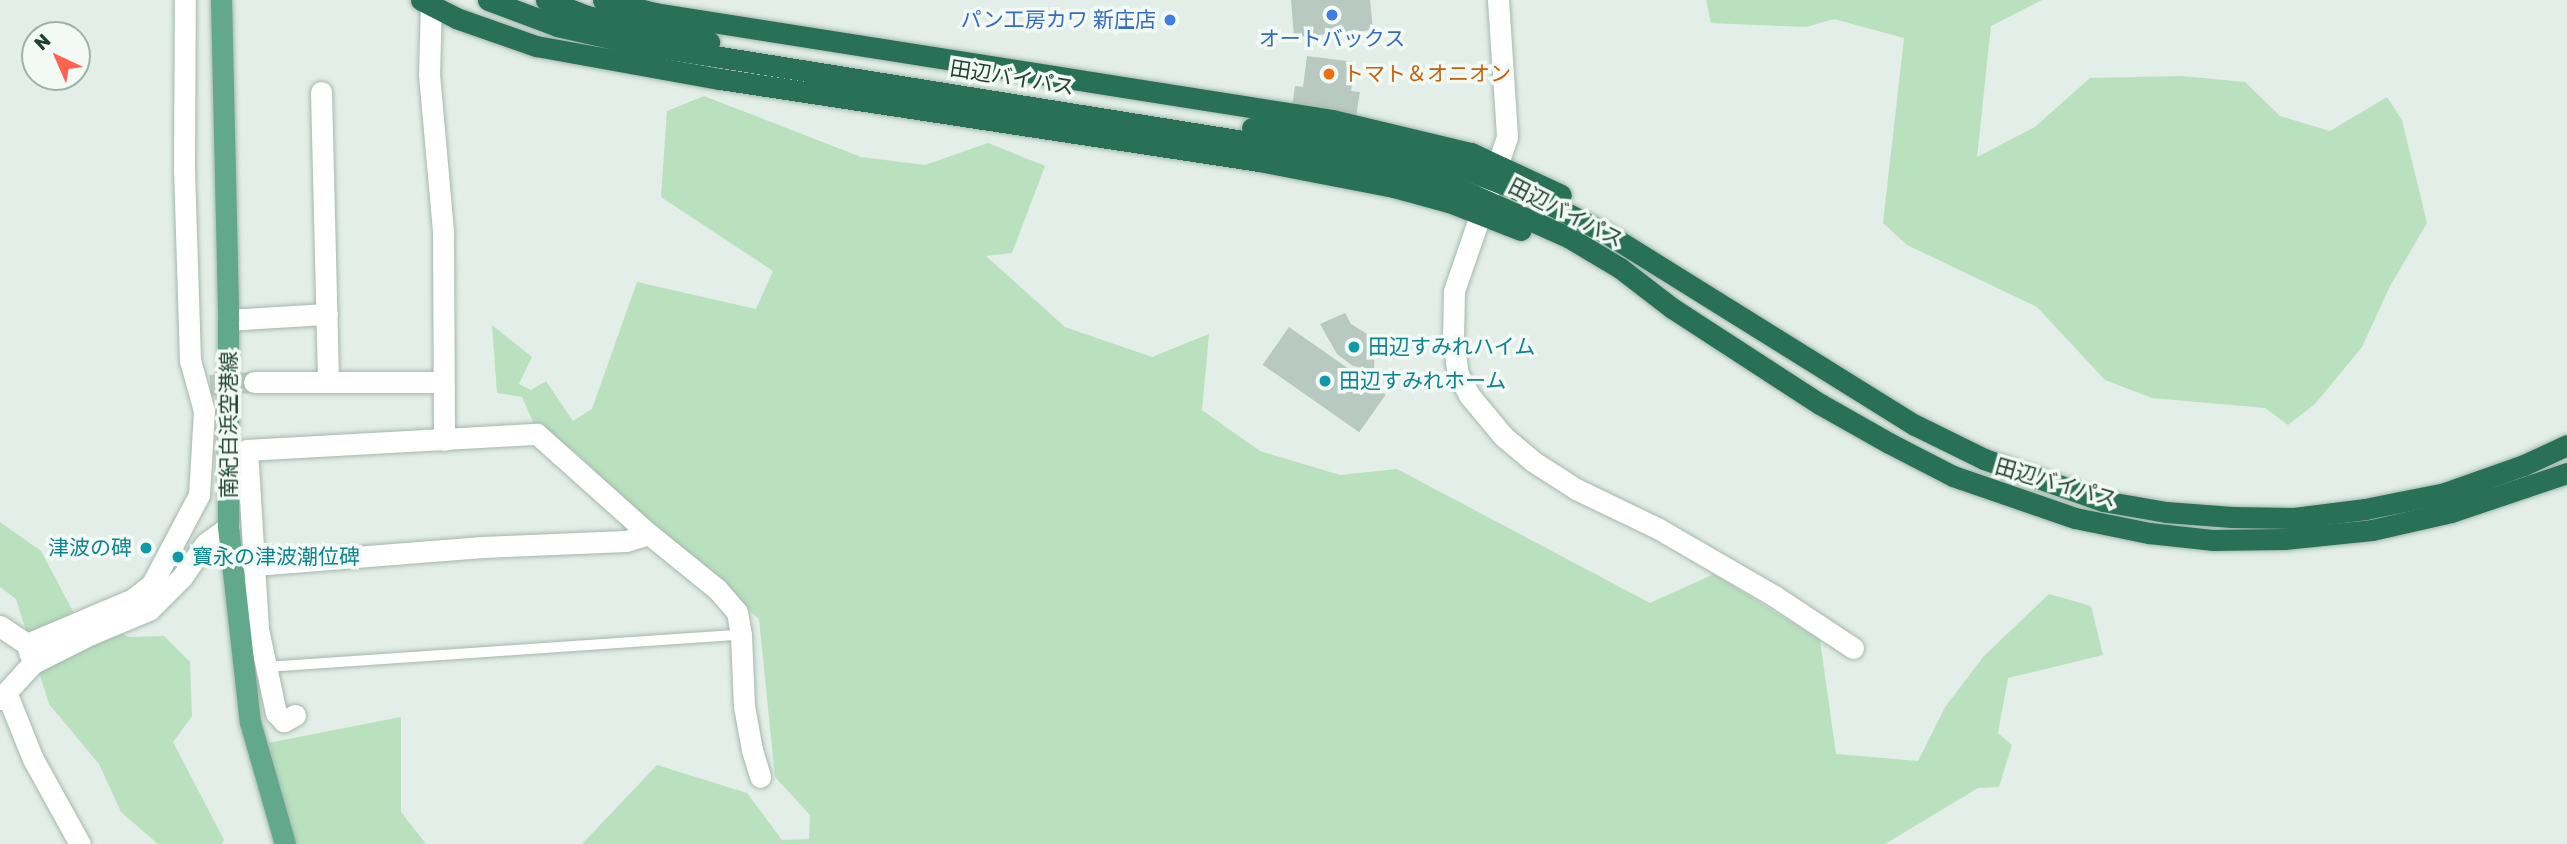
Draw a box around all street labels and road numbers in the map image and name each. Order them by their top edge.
street label: 田辺バイパス [948,56,1076,100]
street label: 田辺バイパス [1504,173,1628,253]
street label: 南紀白浜空港線 [216,352,242,498]
street label: 田辺バイパス [1992,454,2120,512]

